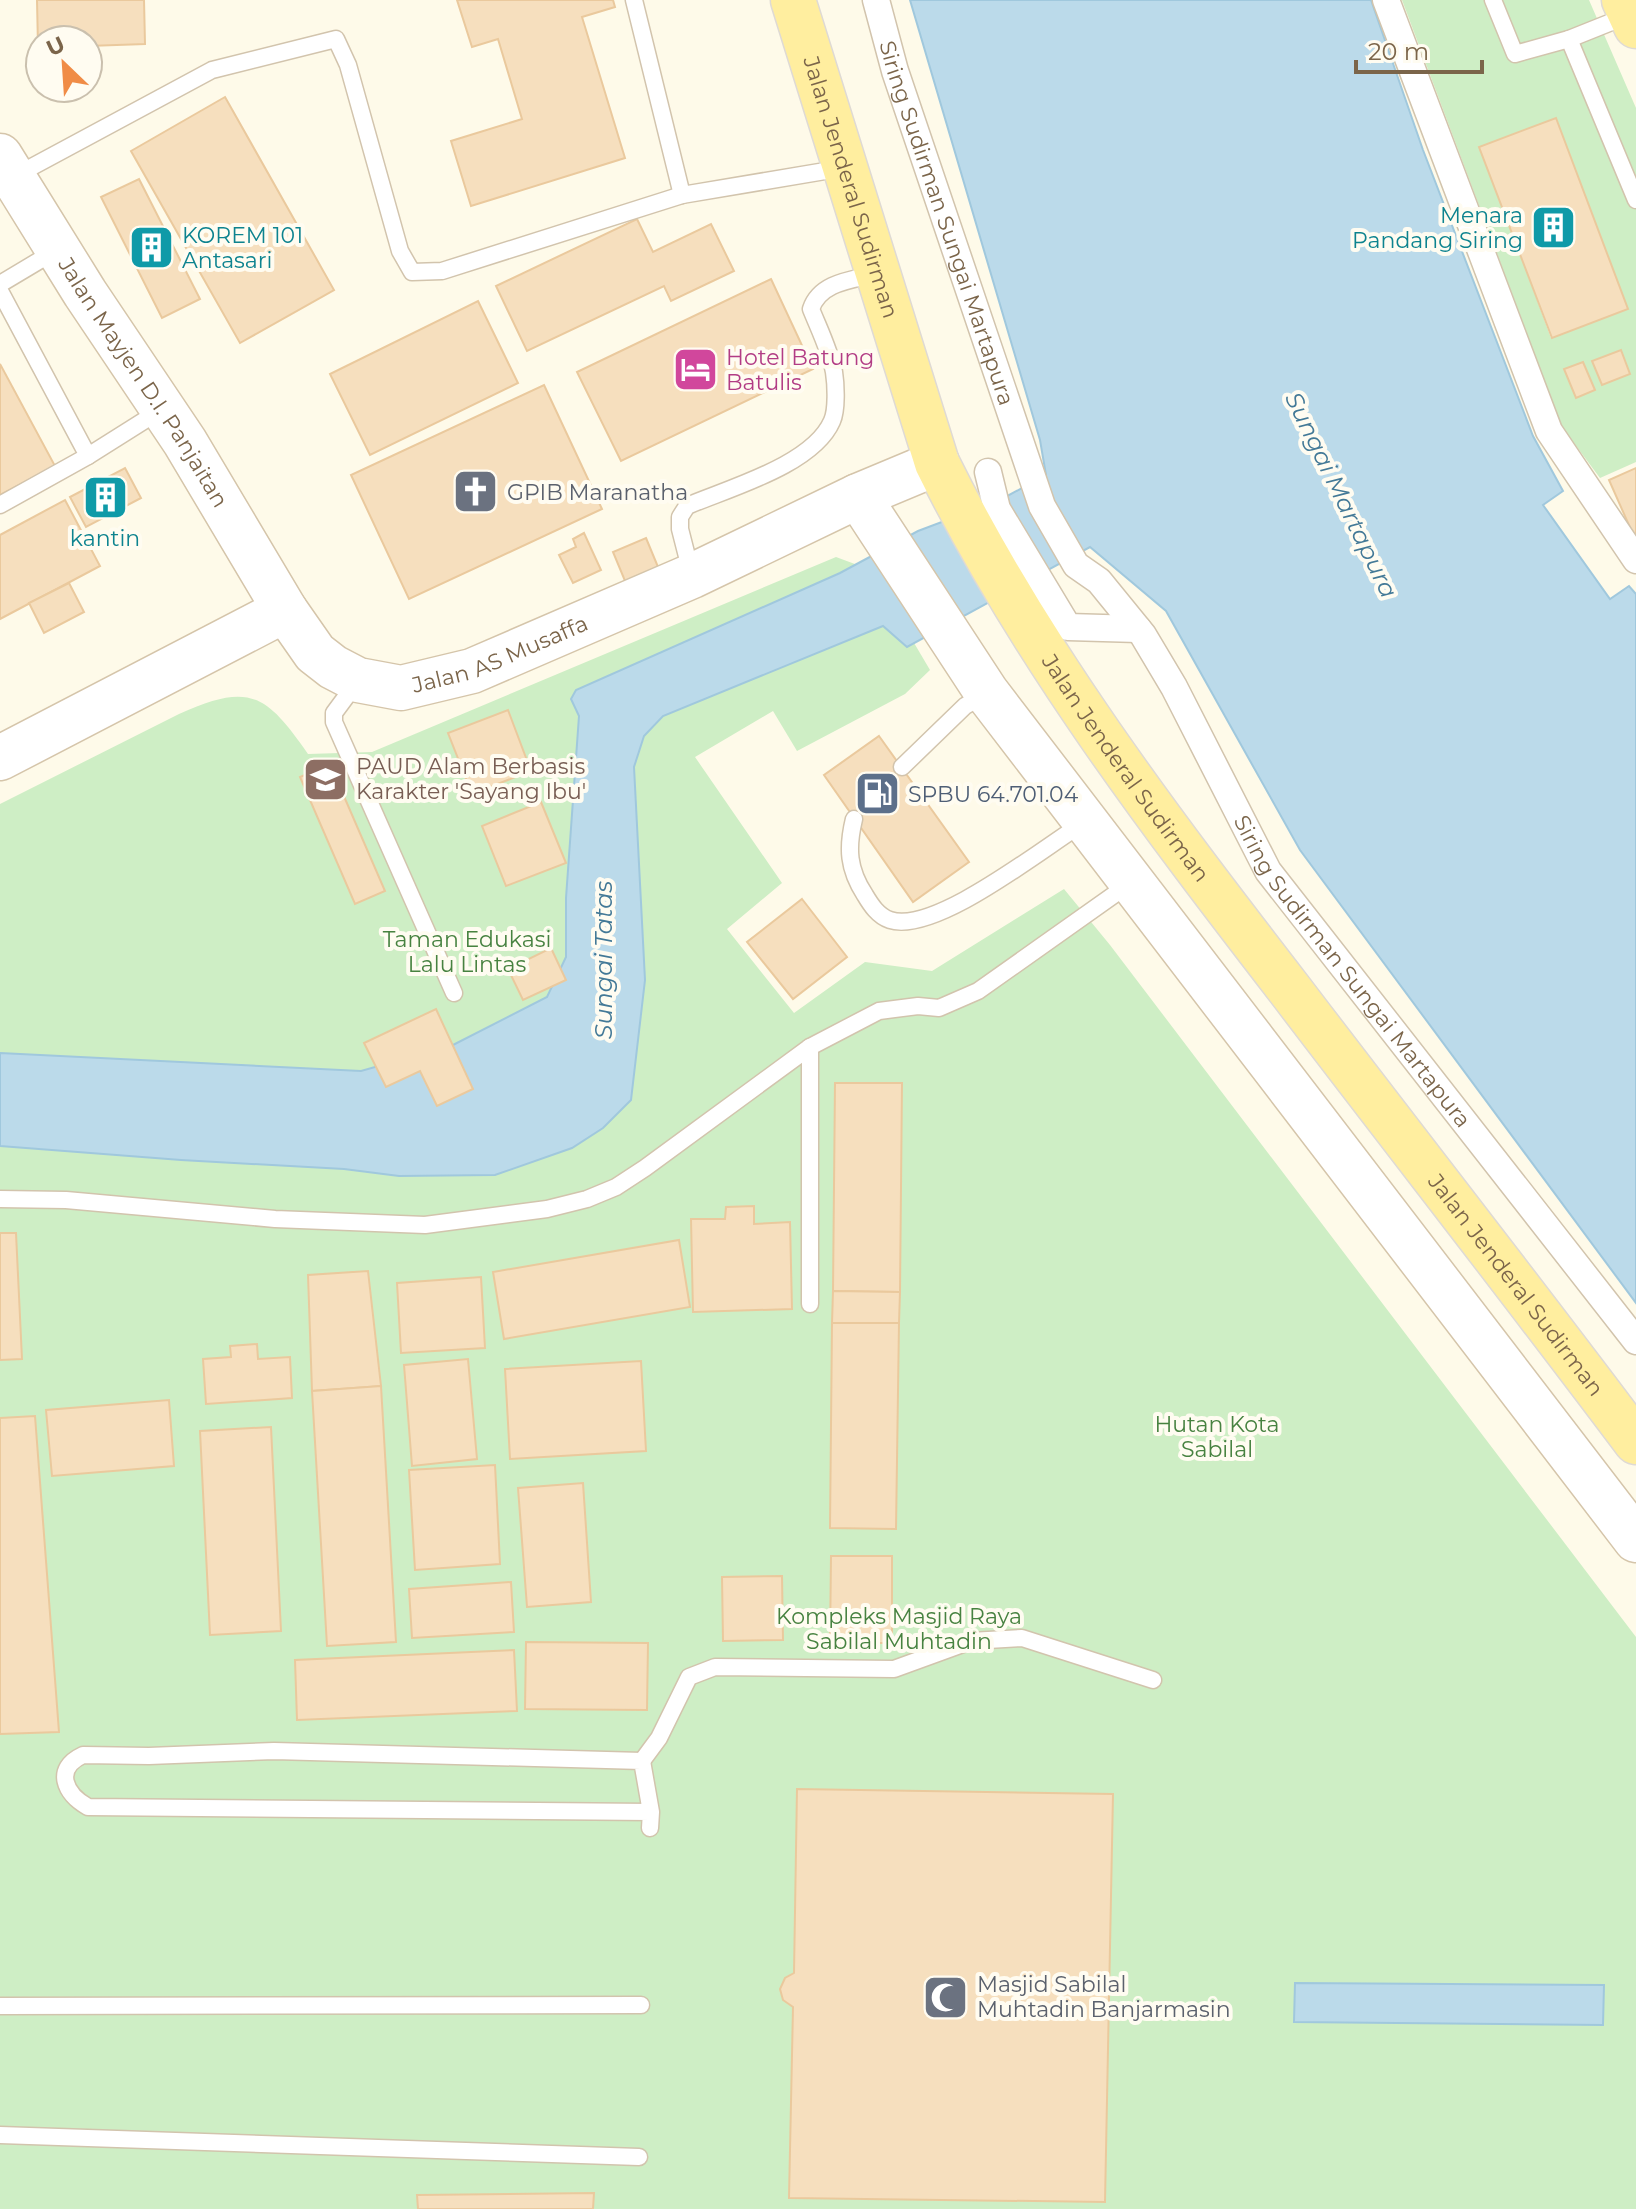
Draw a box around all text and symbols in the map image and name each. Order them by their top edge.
north arrow [24,24,104,104]
scale bar [1356,24,1482,74]
text: U [42,30,69,62]
text: 20 m [1368,37,1429,66]
street label: Siring Sudirman Sungai Martapura [873,38,1020,409]
street label: Jalan Jenderal Sudirman [797,52,904,321]
place label: Menara Pandang Siring [1352,202,1523,254]
building icon: Menara Pandang Siring [1530,204,1578,252]
place label: KOREM 101 Antasari [182,222,303,274]
building icon: KOREM 101 Antasari [127,224,175,272]
street label: Jalan Mayjen D.I. Panjaitan [52,252,234,512]
place label: Hotel Batung Batulis [726,344,874,396]
hotel icon: Hotel Batung Batulis [671,346,719,394]
water label: Sungai Martapura [1279,387,1404,602]
church icon: GPIB Maranatha [452,468,500,516]
building icon: kantin [81,473,129,521]
place label: GPIB Maranatha [507,479,688,506]
place label: kantin [70,525,140,552]
street label: Jalan AS Musaffa [408,610,592,699]
street label: Jalan Jenderal Sudirman [1035,648,1215,887]
place label: PAUD Alam Berbasis Karakter 'Sayang Ibu' [356,753,586,805]
school or university icon: PAUD Alam Berbasis Karakter 'Sayang Ibu' [301,755,349,803]
fuel station icon: SPBU 64.701.04 [853,770,901,818]
place label: SPBU 64.701.04 [908,781,1079,808]
street label: Siring Sudirman Sungai Martapura [1228,811,1477,1133]
water label: Sungai Tatas [589,880,618,1039]
park label: Taman Edukasi Lalu Lintas [383,926,551,978]
street label: Jalan Jenderal Sudirman [1422,1168,1610,1402]
park label: Hutan Kota Sabilal [1154,1411,1280,1463]
park label: Kompleks Masjid Raya Sabilal Muhtadin [776,1603,1022,1655]
place label: Masjid Sabilal Muhtadin Banjarmasin [977,1971,1231,2023]
mosque icon: Masjid Sabilal Muhtadin Banjarmasin [922,1973,970,2021]

